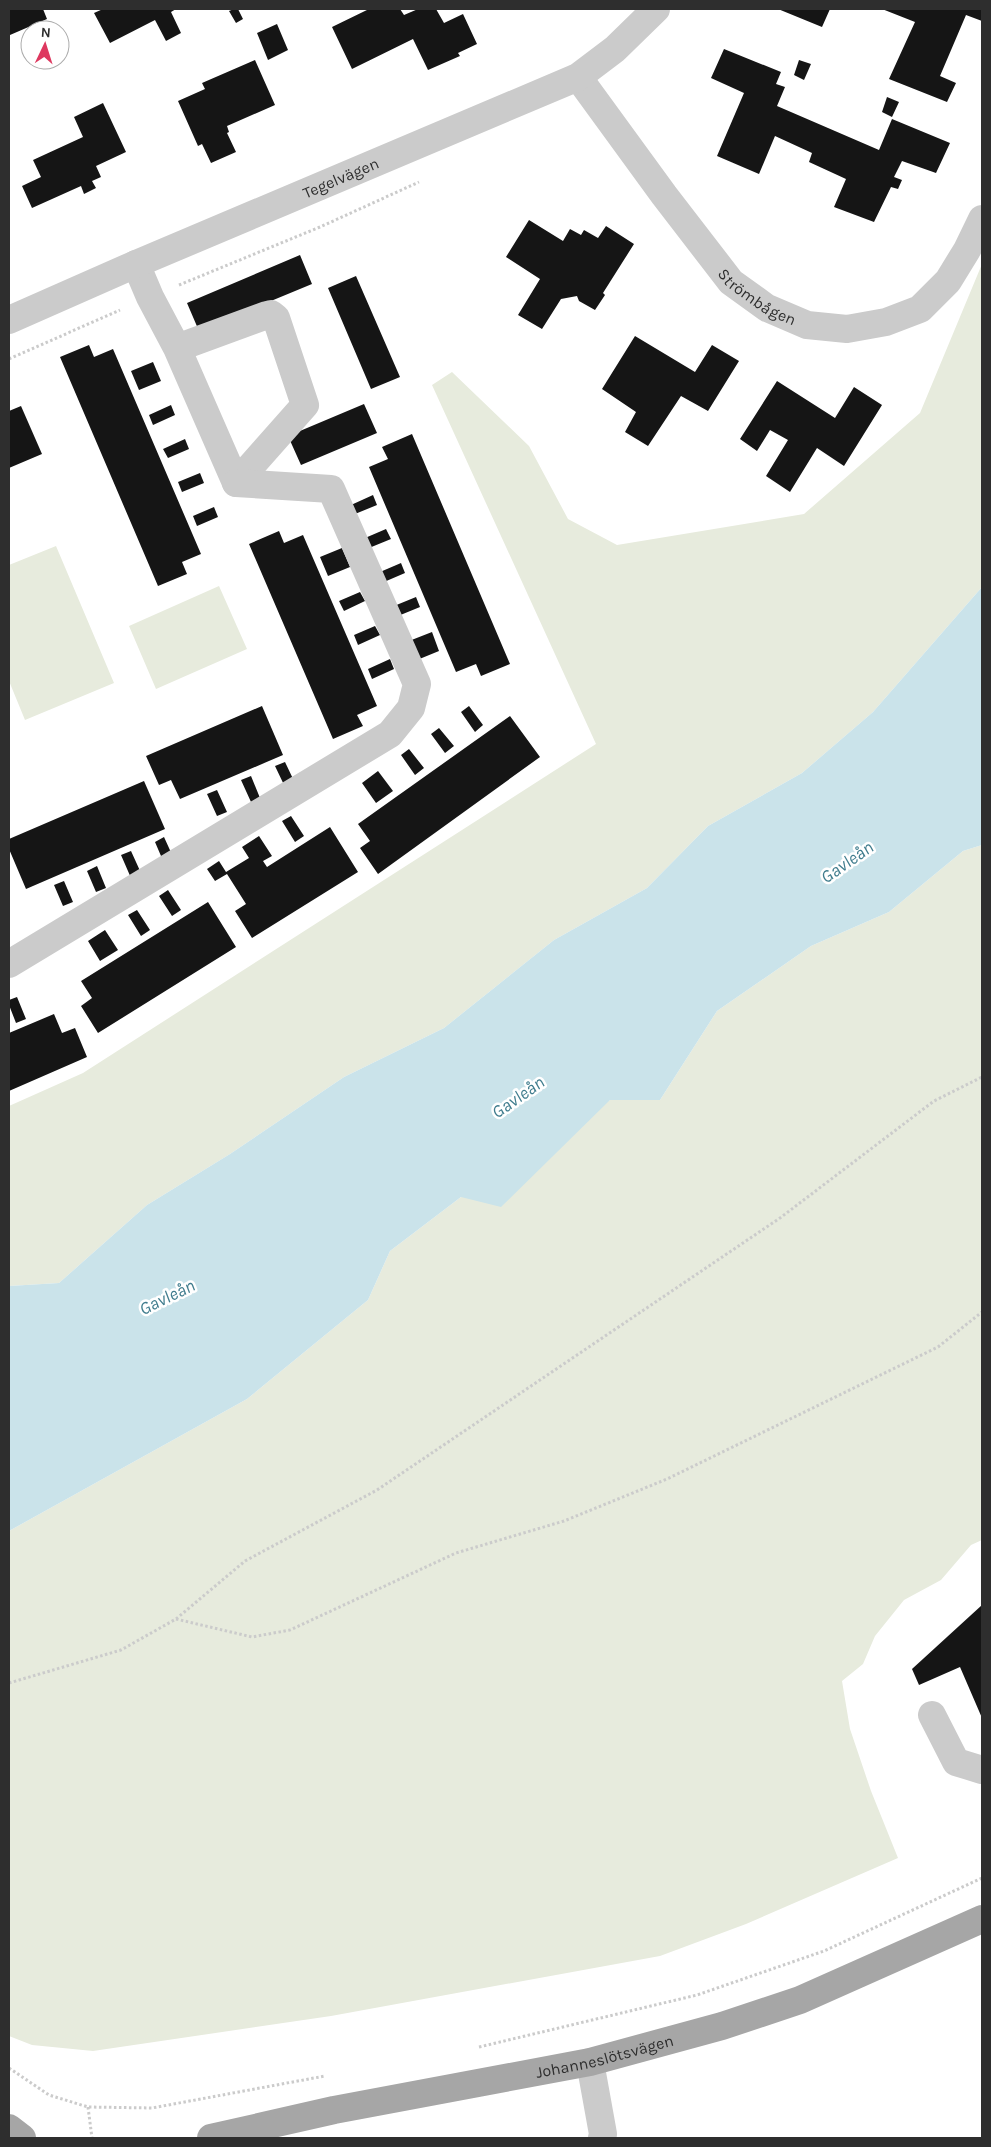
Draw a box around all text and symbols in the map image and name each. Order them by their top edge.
north arrow [20,20,70,70]
text: N [40,24,51,41]
street label: Tegelvägen [300,153,382,202]
street label: Strömbågen [714,265,799,329]
water label: Gavleån [816,836,878,888]
water label: Gavleån [487,1071,549,1123]
water label: Gavleån [135,1274,199,1320]
street label: Johanneslötsvägen [534,2031,676,2082]

